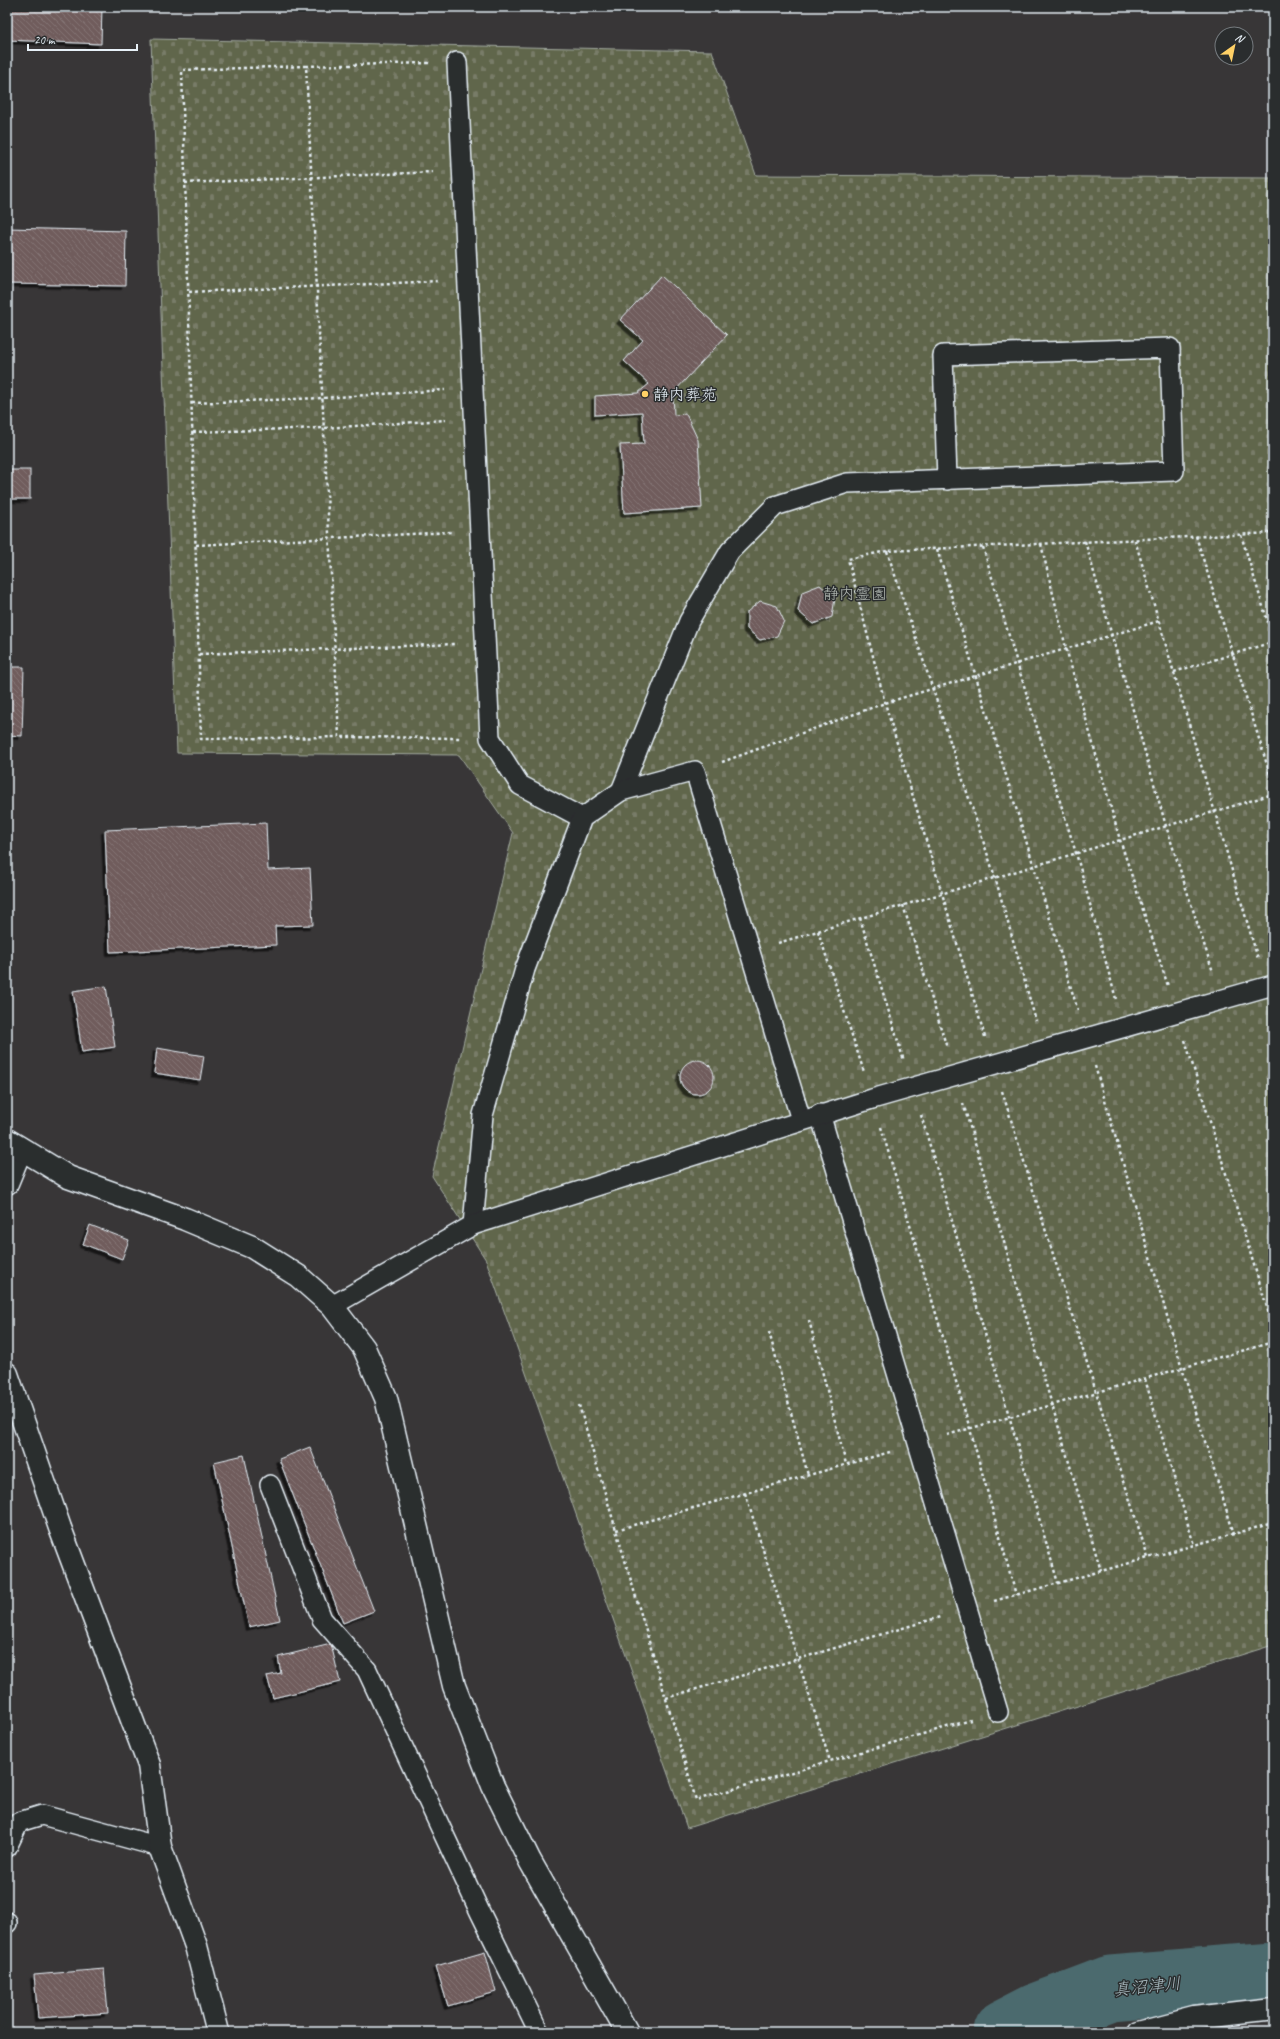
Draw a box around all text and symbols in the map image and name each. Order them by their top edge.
scale bar [28,26,137,52]
north arrow [1214,26,1254,66]
text: N [1233,30,1248,47]
text: 20 m [34,32,56,48]
place label: 静内葬苑 [653,385,717,405]
marker: 静内葬苑 [640,389,650,399]
park label: 静内霊園 [823,584,887,604]
water label: 真沼津川 [1112,1973,1182,2000]

